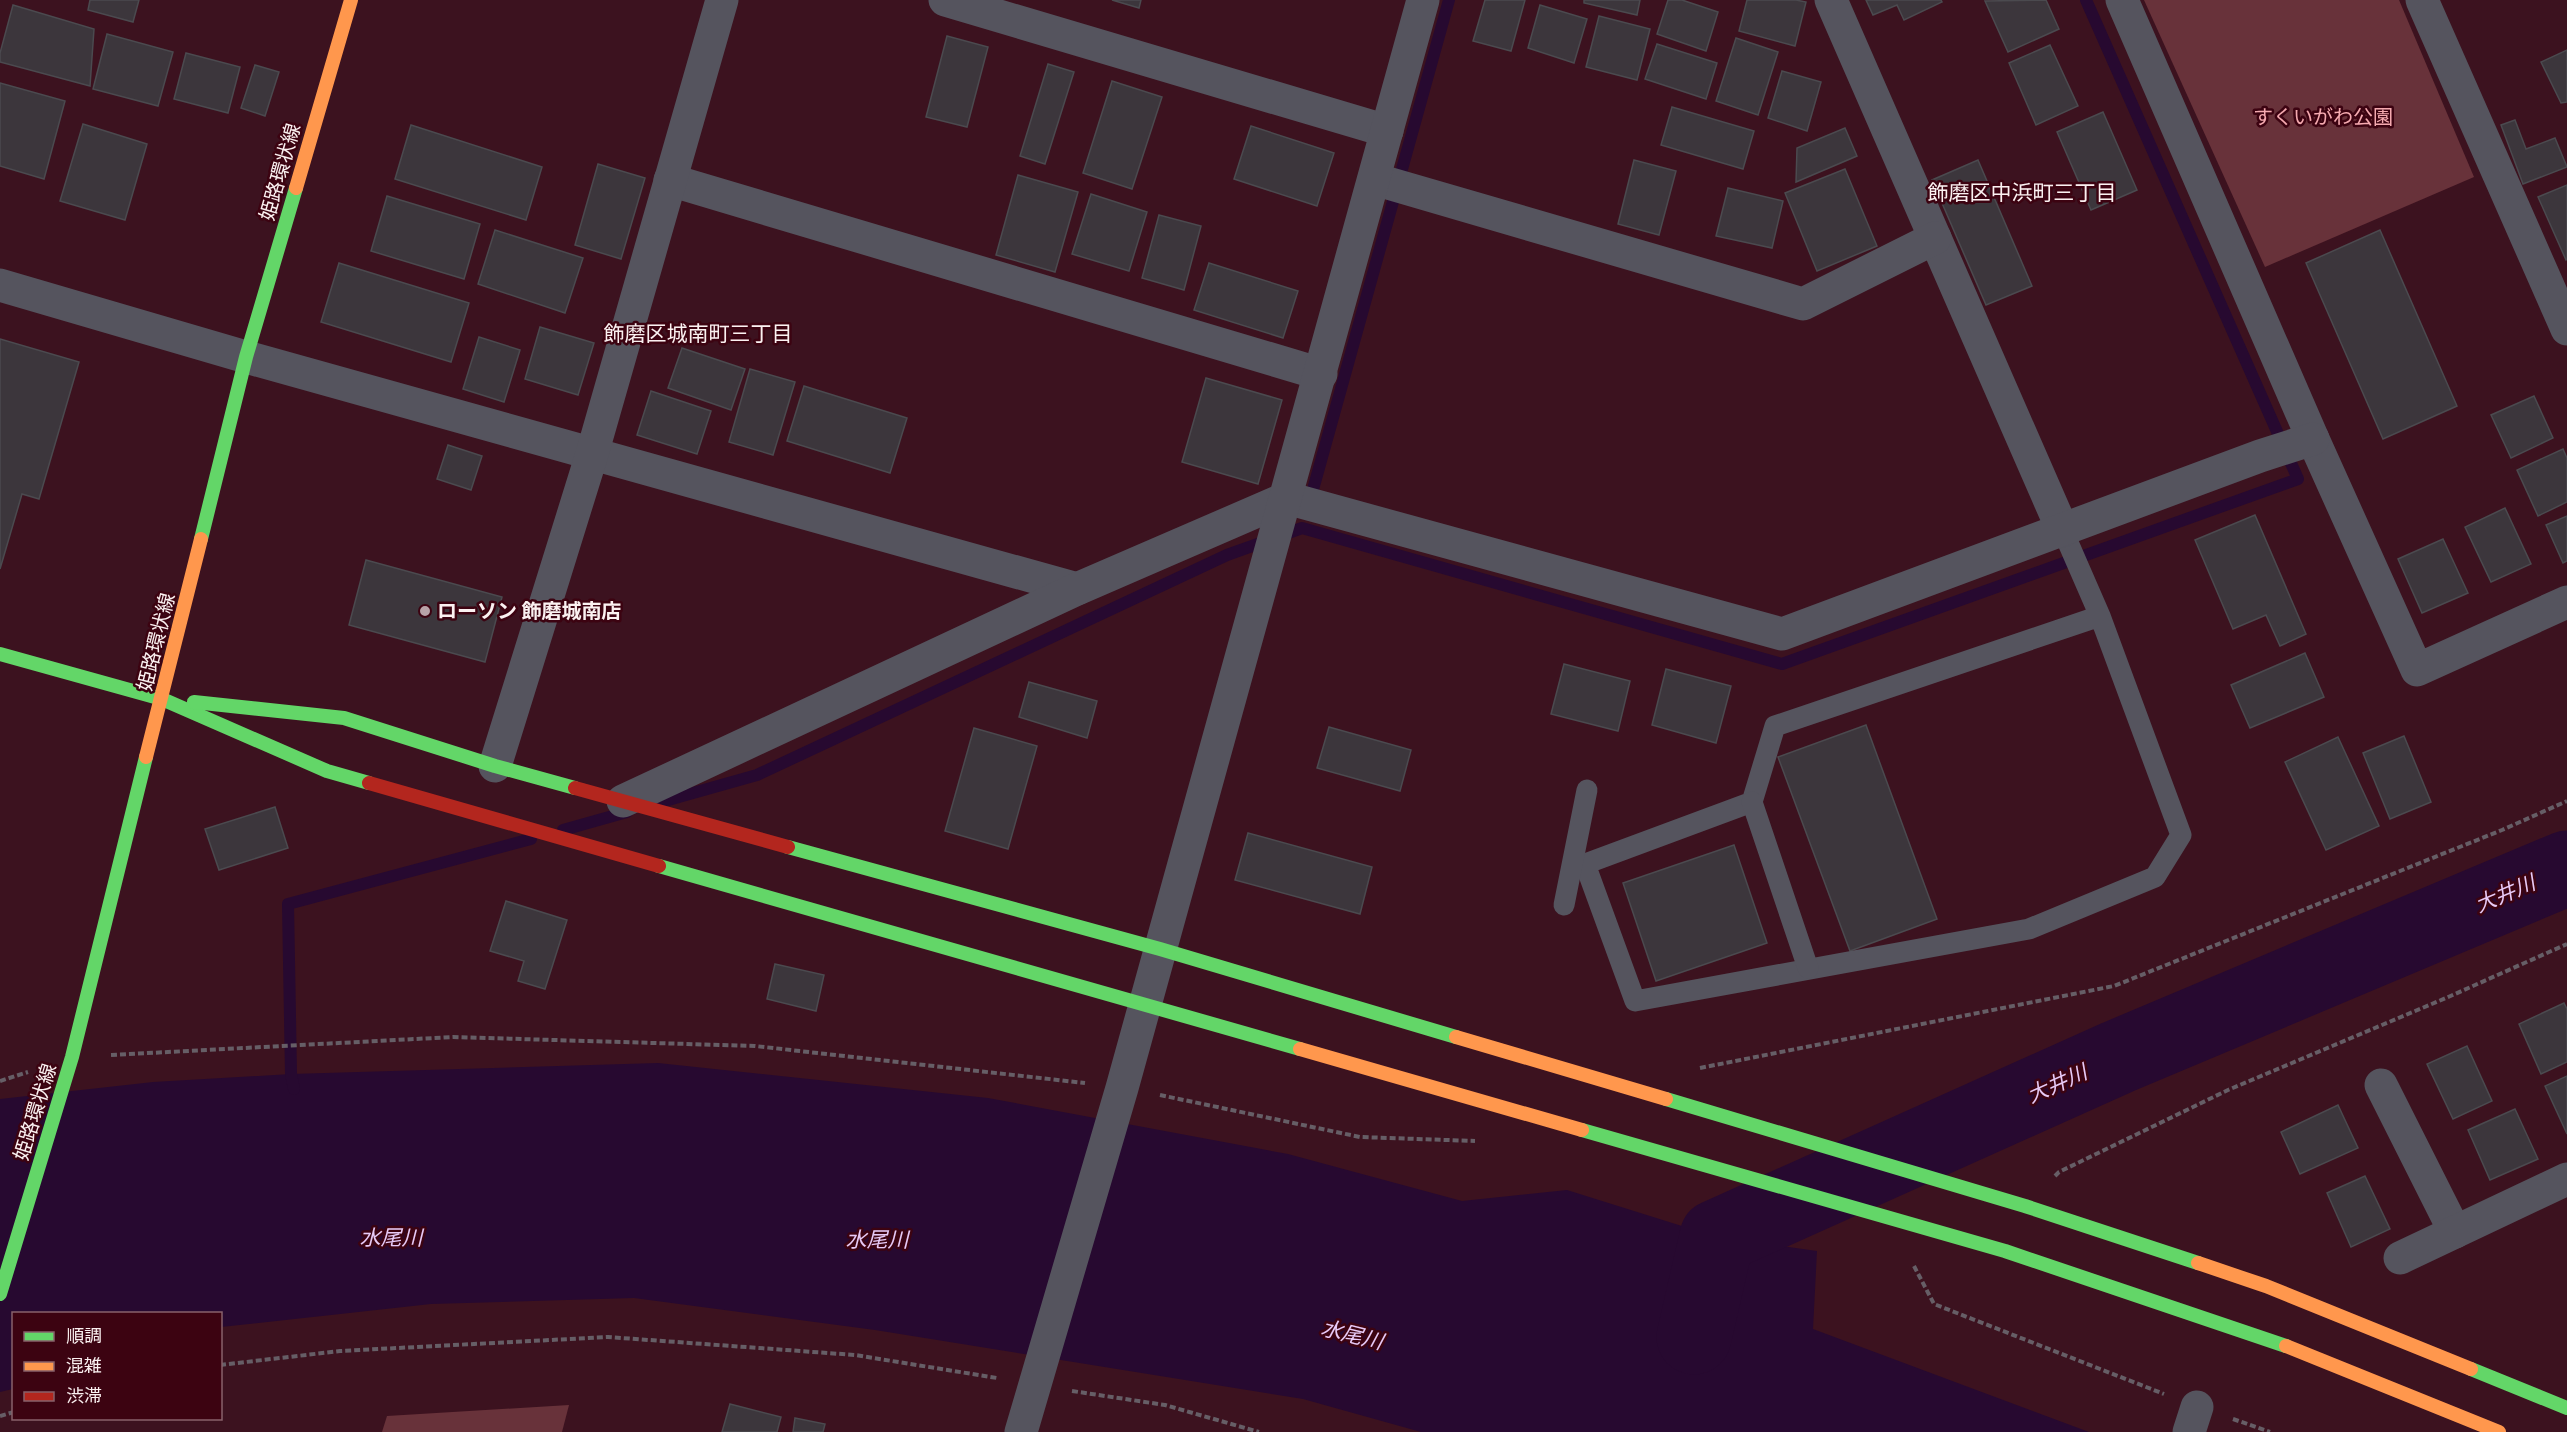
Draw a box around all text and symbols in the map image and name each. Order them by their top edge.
park label: すくいがわ公園 [2253,103,2393,130]
street label: 姫路環状線 [253,120,306,224]
district label: 飾磨区中浜町三丁目 [1928,178,2117,207]
district label: 飾磨区城南町三丁目 [604,319,793,348]
street label: 姫路環状線 [130,590,181,694]
place label: ローソン 飾磨城南店 [437,597,622,624]
marker: ローソン 飾磨城南店 [418,604,432,618]
water label: 大井川 [2470,867,2541,919]
water label: 大井川 [2022,1057,2093,1110]
street label: 姫路環状線 [7,1060,62,1164]
water label: 水尾川 [360,1223,424,1252]
water label: 水尾川 [846,1225,910,1254]
legend [12,1312,222,1420]
water label: 水尾川 [1318,1313,1388,1357]
text: 順調 [66,1323,102,1348]
text: 混雑 [66,1353,102,1378]
text: 渋滞 [66,1383,102,1408]

